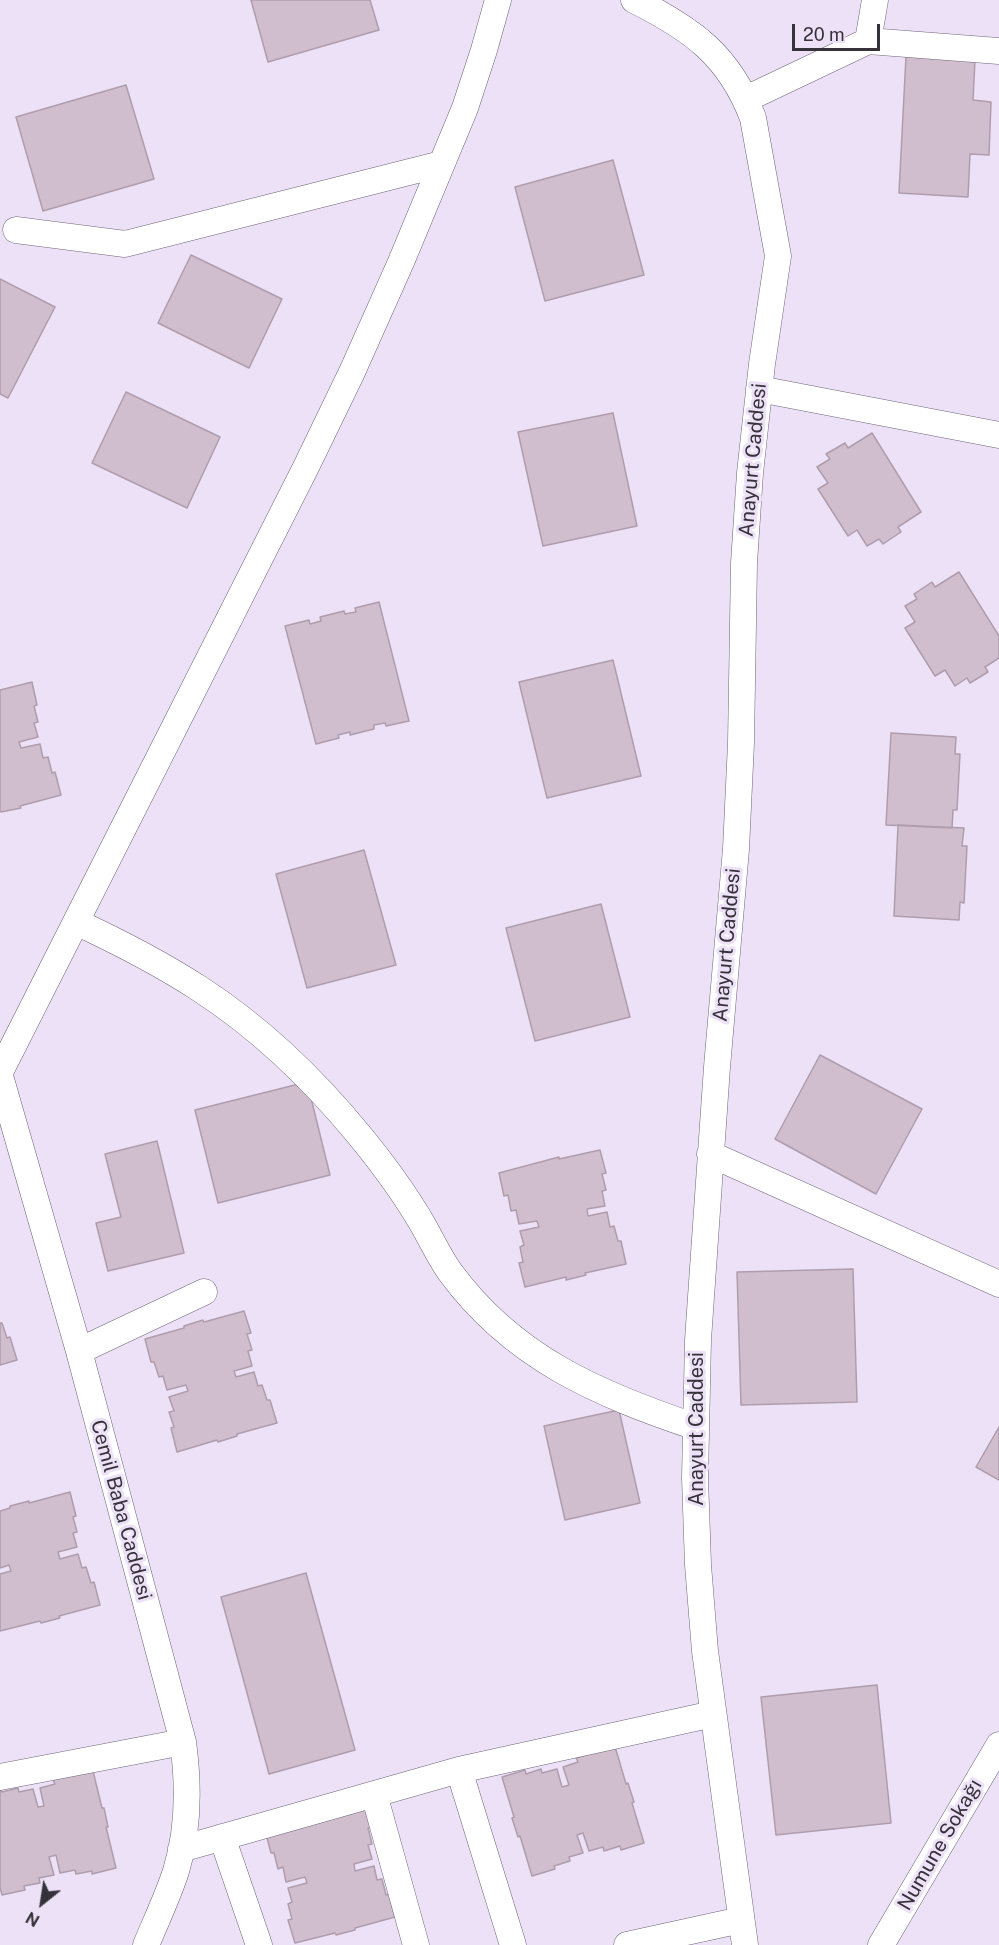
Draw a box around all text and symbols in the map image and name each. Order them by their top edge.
scale bar [795,12,884,50]
text: 20 m [803,24,845,45]
street label: Anayurt Caddesi [734,382,772,538]
street label: Anayurt Caddesi [708,867,746,1023]
street label: Anayurt Caddesi [685,1352,709,1506]
street label: Cemil Baba Caddesi [85,1417,157,1603]
street label: Numune Sokağı [893,1775,987,1915]
north arrow [12,1873,72,1933]
text: N [23,1908,43,1930]

